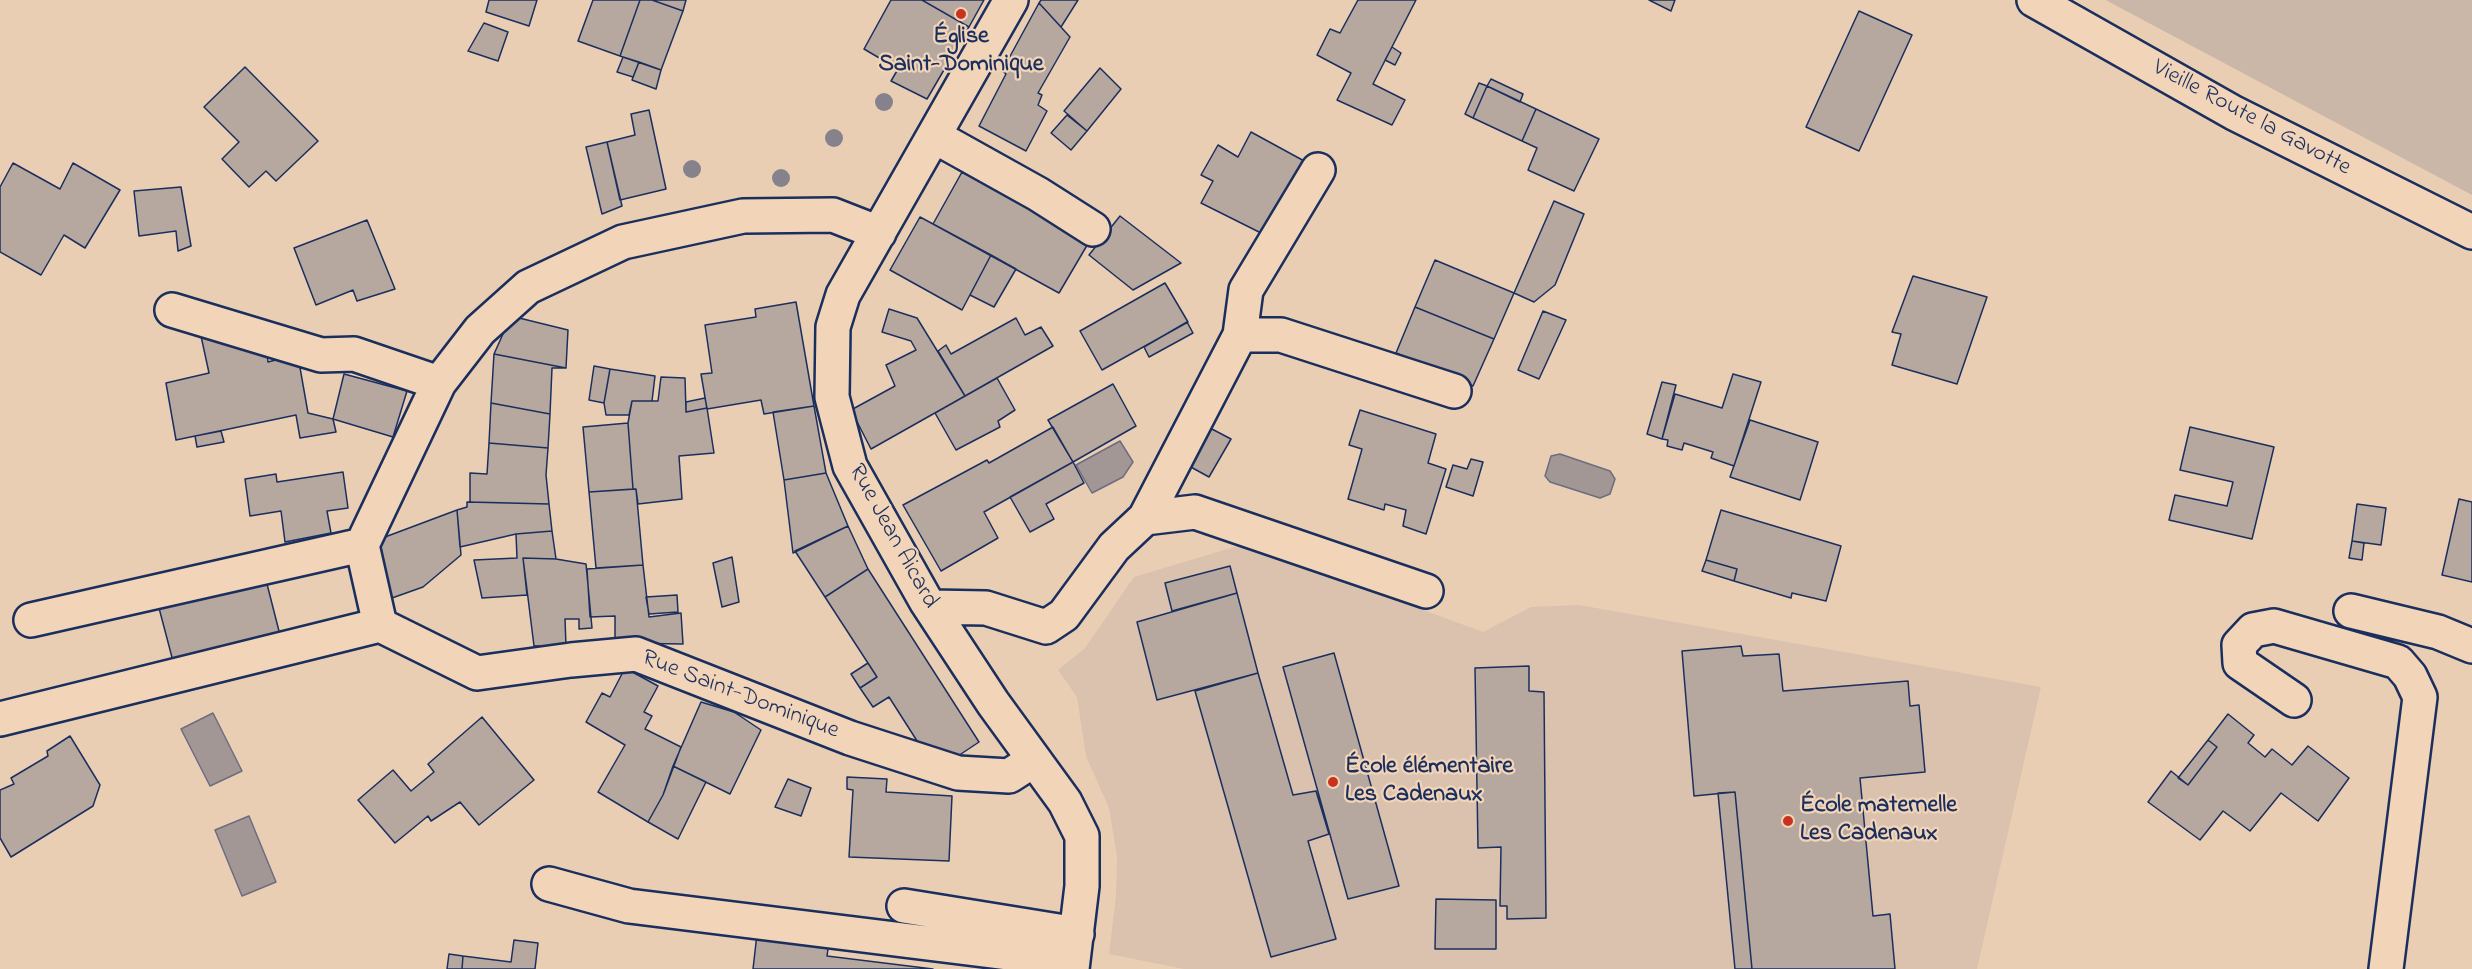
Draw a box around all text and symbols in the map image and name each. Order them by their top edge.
marker: Église Saint-Dominique [954,7,968,21]
place label: Église Saint-Dominique [878,24,1044,80]
street label: Vieille Route la Gavotte [2147,55,2355,183]
street label: Rue Jean Aicard [840,460,944,614]
street label: Rue Saint-Dominique [637,645,843,747]
place label: École élémentaire Les Cadenaux [1345,754,1513,810]
marker: École élémentaire Les Cadenaux [1326,775,1340,789]
place label: École maternelle Les Cadenaux [1800,793,1957,849]
marker: École maternelle Les Cadenaux [1781,814,1795,828]

